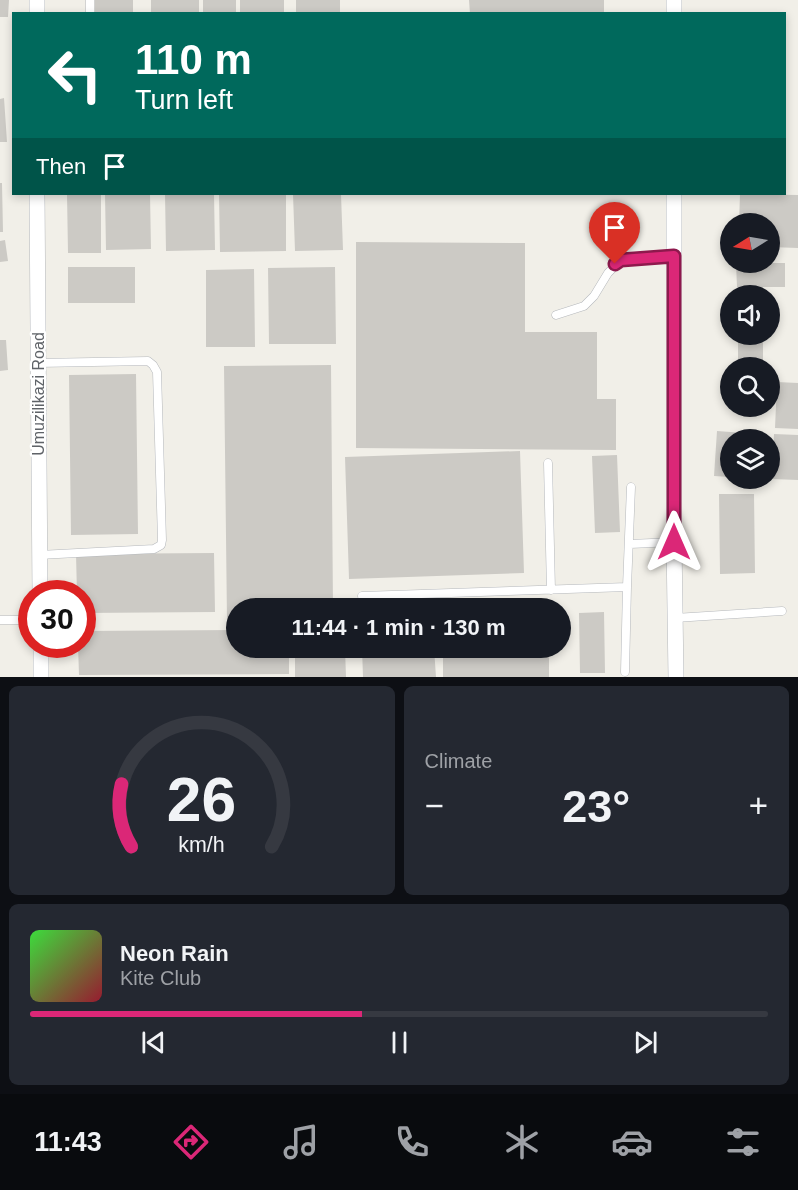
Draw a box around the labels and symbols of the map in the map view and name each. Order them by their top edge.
pin [589,202,640,264]
north arrow [720,213,780,273]
street label: Umuzilikazi Road [30,332,47,456]
position arrow [642,510,706,574]
speed limit sign: 30 [18,580,96,658]

